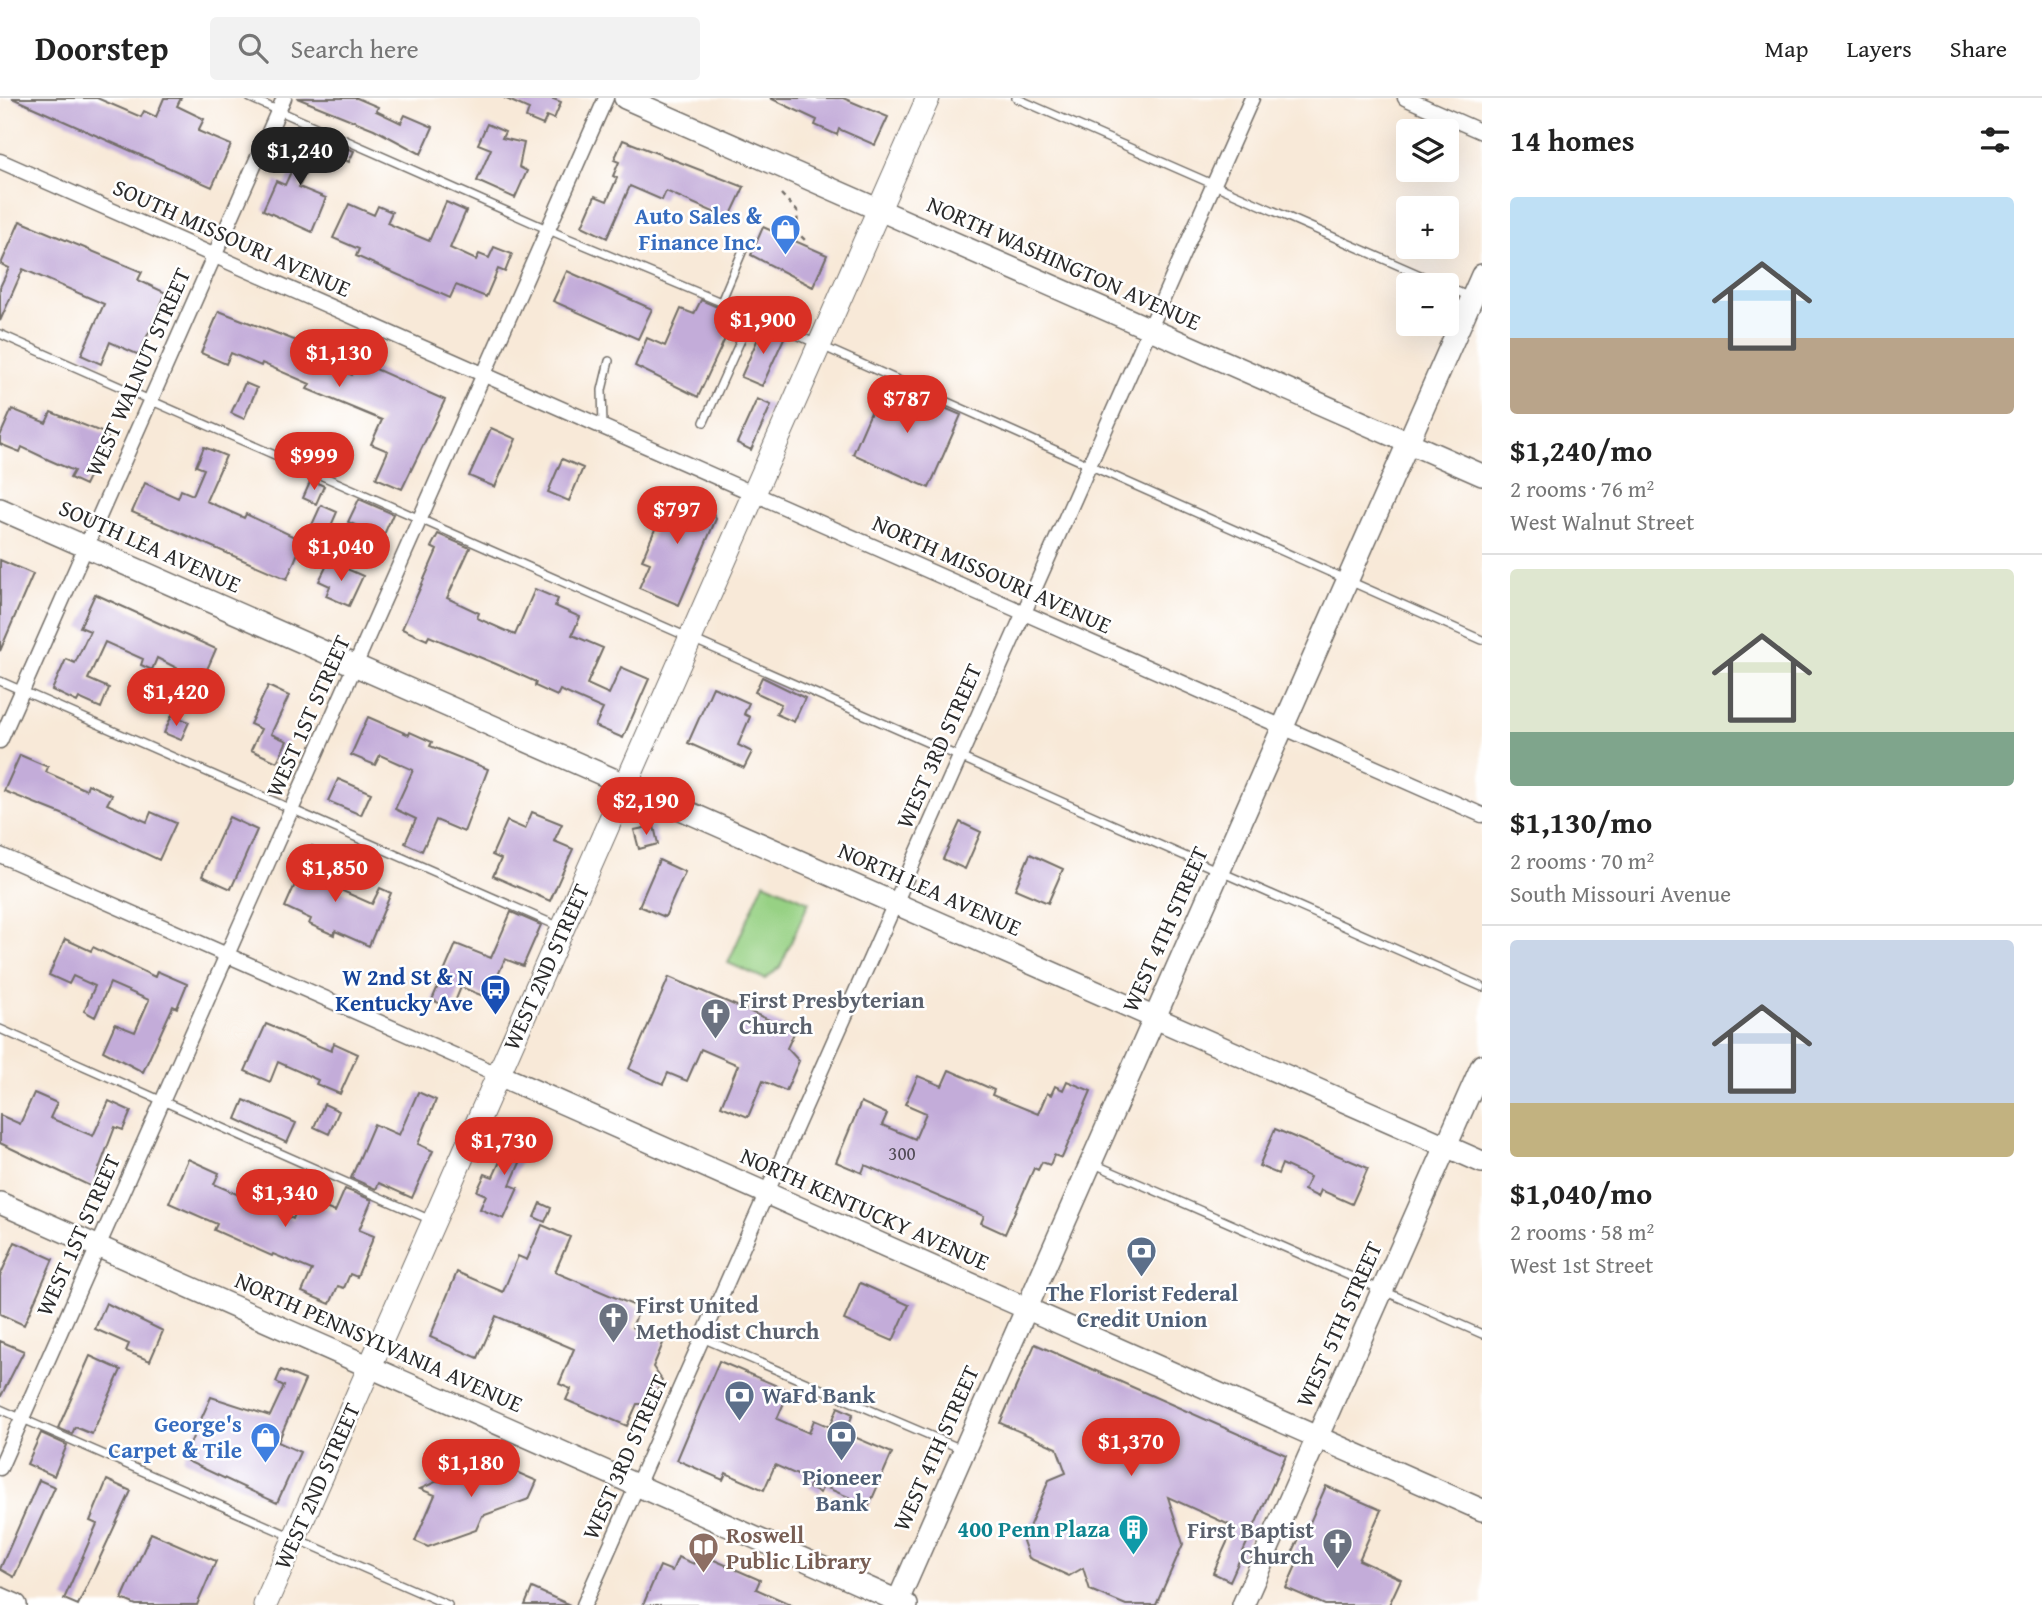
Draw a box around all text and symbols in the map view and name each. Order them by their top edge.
search box [210,17,700,80]
text: Doorstep [35,24,168,72]
icon: search [234,29,272,67]
text: Search here [290,29,419,68]
text: Map [1765,31,1808,66]
text: Layers [1846,31,1912,66]
text: Share [1950,31,2007,66]
text: 14 homes [1510,118,1635,162]
map controls [1396,119,1459,336]
button: layers [1396,119,1459,182]
icon: filters [1976,121,2014,159]
pin: $1,240 [243,127,357,187]
text: $1,240 [267,133,333,166]
street label: SOUTH MISSOURI AVENUE [108,170,356,305]
street label: NORTH WASHINGTON AVENUE [922,187,1206,338]
button: + [1396,196,1459,259]
place label: Auto Sales & Finance Inc. [635,199,763,258]
shop icon: Auto Sales & Finance Inc. [768,212,802,256]
icon: home [1699,243,1825,369]
street label: WEST WALNUT STREET [77,262,198,481]
button: − [1396,273,1459,336]
pin: $1,900 [706,296,820,356]
text: $1,900 [730,302,796,335]
pin: $1,130 [282,330,396,389]
text: $1,130 [306,335,372,368]
pin: $787 [866,376,948,435]
text: $787 [883,381,931,414]
text: $1,240/mo [1510,428,1652,472]
pin: $999 [273,432,355,492]
text: $999 [290,438,338,471]
text: 2 rooms · 76 m² [1510,472,1654,505]
pin: $797 [636,486,718,546]
street label: SOUTH LEA AVENUE [54,491,246,600]
text: $797 [653,492,701,525]
text: West Walnut Street [1510,505,1694,538]
street label: NORTH MISSOURI AVENUE [867,506,1117,641]
pin: $1,040 [284,524,398,583]
text: $1,040 [308,529,374,562]
icon: home [1699,615,1825,741]
street label: WEST 1ST STREET [257,629,358,802]
street label: WEST 3RD STREET [887,658,990,833]
pin: $1,420 [119,668,233,728]
text: $1,420 [143,674,209,707]
pin: $2,190 [589,778,703,837]
text: $2,190 [613,783,679,816]
text: $1,130/mo [1510,800,1652,844]
street label: NORTH LEA AVENUE [833,833,1027,944]
street label: WEST 4TH STREET [1113,841,1216,1017]
pin: $1,850 [278,844,392,904]
text: 2 rooms · 70 m² [1510,844,1654,877]
text: $1,850 [302,850,368,883]
text: South Missouri Avenue [1510,877,1731,910]
street label: WEST 2ND STREET [494,878,597,1055]
place label: W 2nd St & N Kentucky Ave [335,960,473,1019]
bus stop icon: W 2nd St & N Kentucky Ave [479,973,513,1017]
place label: First Presbyterian Church [739,983,925,1042]
icon: home [1699,986,1825,1112]
church icon: First Presbyterian Church [699,996,733,1040]
pin: $1,730 [447,1118,561,1177]
text: $1,730 [471,1123,537,1156]
street label: NORTH KENTUCKY AVENUE [736,1139,995,1278]
house number: 300 [888,1139,916,1167]
street label: WEST 1ST STREET [27,1148,128,1321]
pin: $1,340 [228,1170,342,1229]
text: $1,040/mo [1510,1171,1652,1215]
text: $1,340 [252,1175,318,1208]
text: 2 rooms · 58 m² [1510,1215,1654,1248]
bank icon: The Florist Federal Credit Union [1125,1235,1159,1279]
street label: WEST 5TH STREET [1287,1236,1390,1412]
text: West 1st Street [1510,1248,1653,1281]
street label: NORTH PENNSYLVANIA AVENUE [230,1263,528,1420]
place label: The Florist Federal Credit Union [1046,1276,1238,1335]
place label: First United Methodist Church [636,1288,820,1347]
church icon: First United Methodist Church [596,1301,630,1345]
street label: WEST 4TH STREET [884,1360,987,1536]
street label: WEST 3RD STREET [573,1369,676,1544]
bank icon: WaFd Bank [722,1378,756,1422]
place label: WaFd Bank [762,1378,876,1411]
street label: WEST 2ND STREET [265,1397,368,1574]
place label: George's Carpet & Tile [108,1407,242,1466]
pin: $1,370 [1074,1418,1188,1478]
bank icon: Pioneer Bank [825,1419,859,1463]
shop icon: George's Carpet & Tile [248,1420,282,1464]
text: $1,370 [1098,1424,1164,1457]
pin: $1,180 [414,1440,528,1499]
text: $1,180 [438,1445,504,1478]
place label: Pioneer Bank [802,1460,882,1519]
place label: 400 Penn Plaza [957,1512,1110,1545]
building icon: 400 Penn Plaza [1116,1512,1150,1556]
place label: First Baptist Church [1187,1513,1314,1572]
place label: Roswell Public Library [726,1518,871,1577]
church icon: First Baptist Church [1320,1526,1354,1570]
library icon: Roswell Public Library [686,1531,720,1575]

